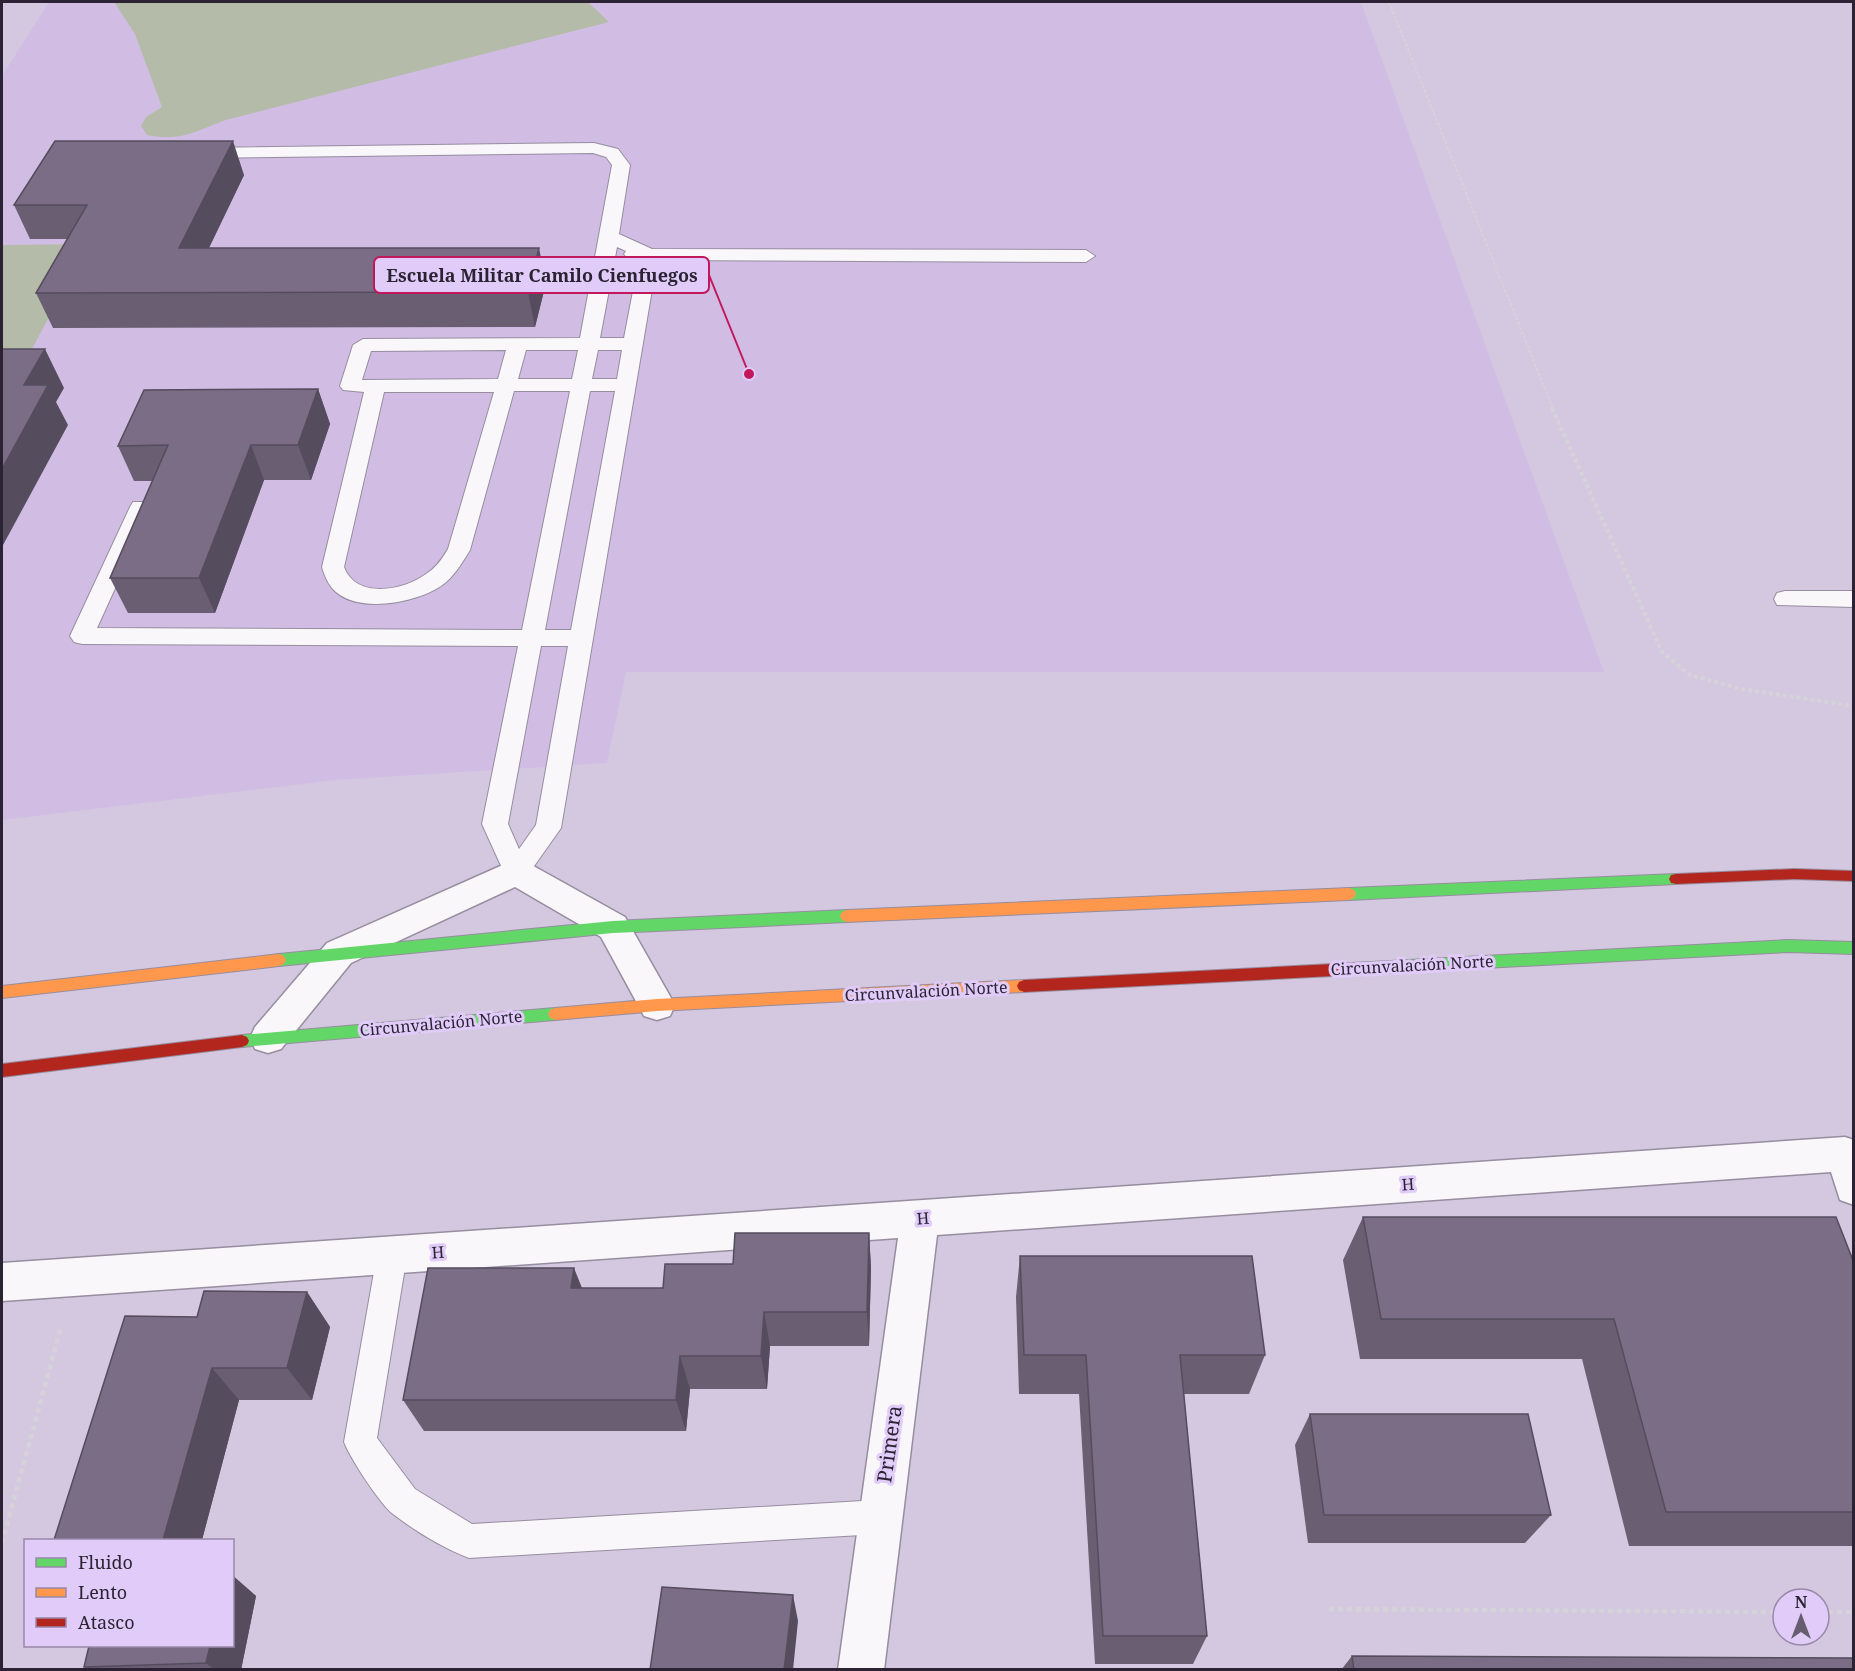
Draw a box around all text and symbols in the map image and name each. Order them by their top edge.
callout: Escuela Militar Camilo Cienfuegos [374,257,709,293]
text: Escuela Militar Camilo Cienfuegos [386,263,698,287]
street label: Circunvalación Norte [1330,950,1494,980]
street label: Circunvalación Norte [844,976,1008,1006]
street label: Circunvalación Norte [359,1005,523,1041]
street label: H [1401,1173,1415,1195]
street label: H [916,1207,930,1229]
street label: H [431,1241,445,1263]
street label: Primera [870,1404,908,1484]
legend [24,1539,234,1647]
text: Fluido [78,1550,133,1574]
text: Lento [78,1580,127,1604]
north arrow [1771,1587,1831,1647]
text: N [1795,1591,1808,1613]
text: Atasco [78,1610,135,1634]

